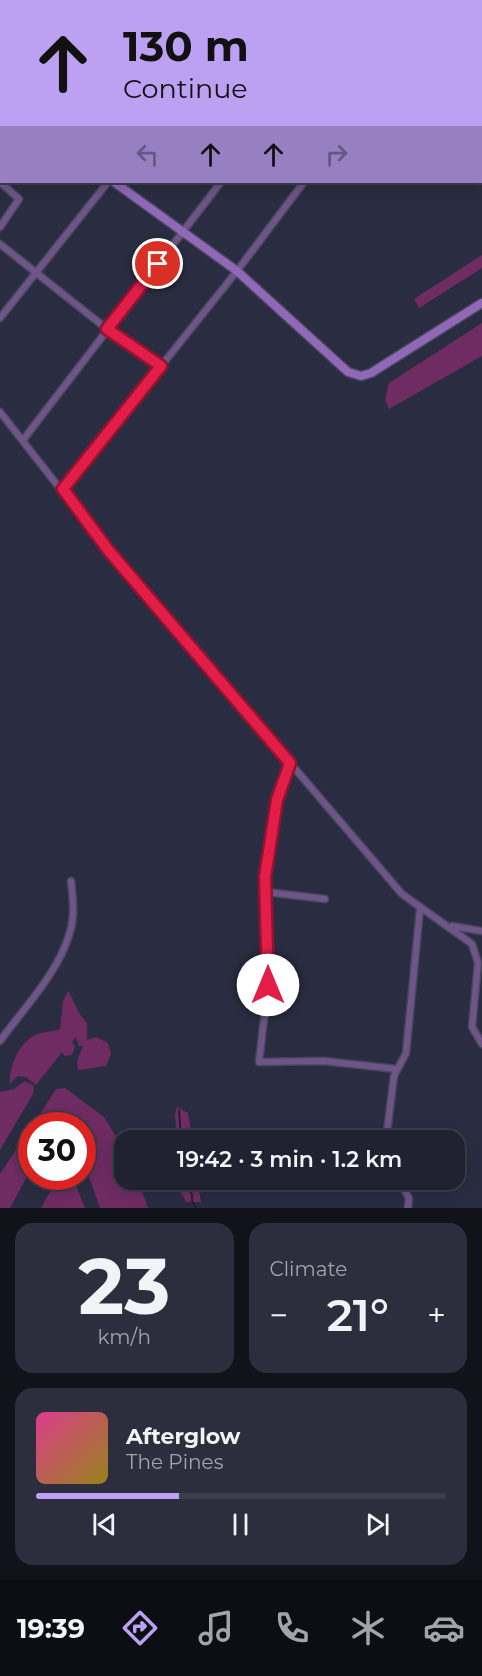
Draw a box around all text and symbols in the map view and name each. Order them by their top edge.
text: 130 m [123,20,249,72]
icon: ahead [24,24,102,102]
text: Continue [123,72,248,105]
icon: left [131,138,164,171]
icon: ahead [194,138,227,171]
icon: ahead [257,138,290,171]
icon: right [320,138,353,171]
pin [132,238,183,289]
icon: arrive [141,247,174,280]
position arrow [236,953,300,1017]
speed limit sign: 30 [18,1112,96,1190]
text: 19:42 · 3 min · 1.2 km [177,1146,402,1173]
text: 23 [78,1238,170,1334]
text: Climate [270,1257,347,1281]
text: 21° [327,1287,389,1342]
text: − [270,1295,288,1335]
text: + [427,1295,446,1335]
text: km/h [98,1325,151,1349]
text: Afterglow [126,1423,240,1450]
text: The Pines [126,1450,223,1474]
icon: previous [88,1508,121,1541]
icon: pause [224,1508,257,1541]
icon: next [361,1508,394,1541]
icon: directions [119,1607,161,1649]
icon: music [195,1607,237,1649]
icon: phone [271,1607,313,1649]
icon: climate [347,1607,389,1649]
icon: car [423,1607,465,1649]
text: 19:39 [17,1612,85,1645]

